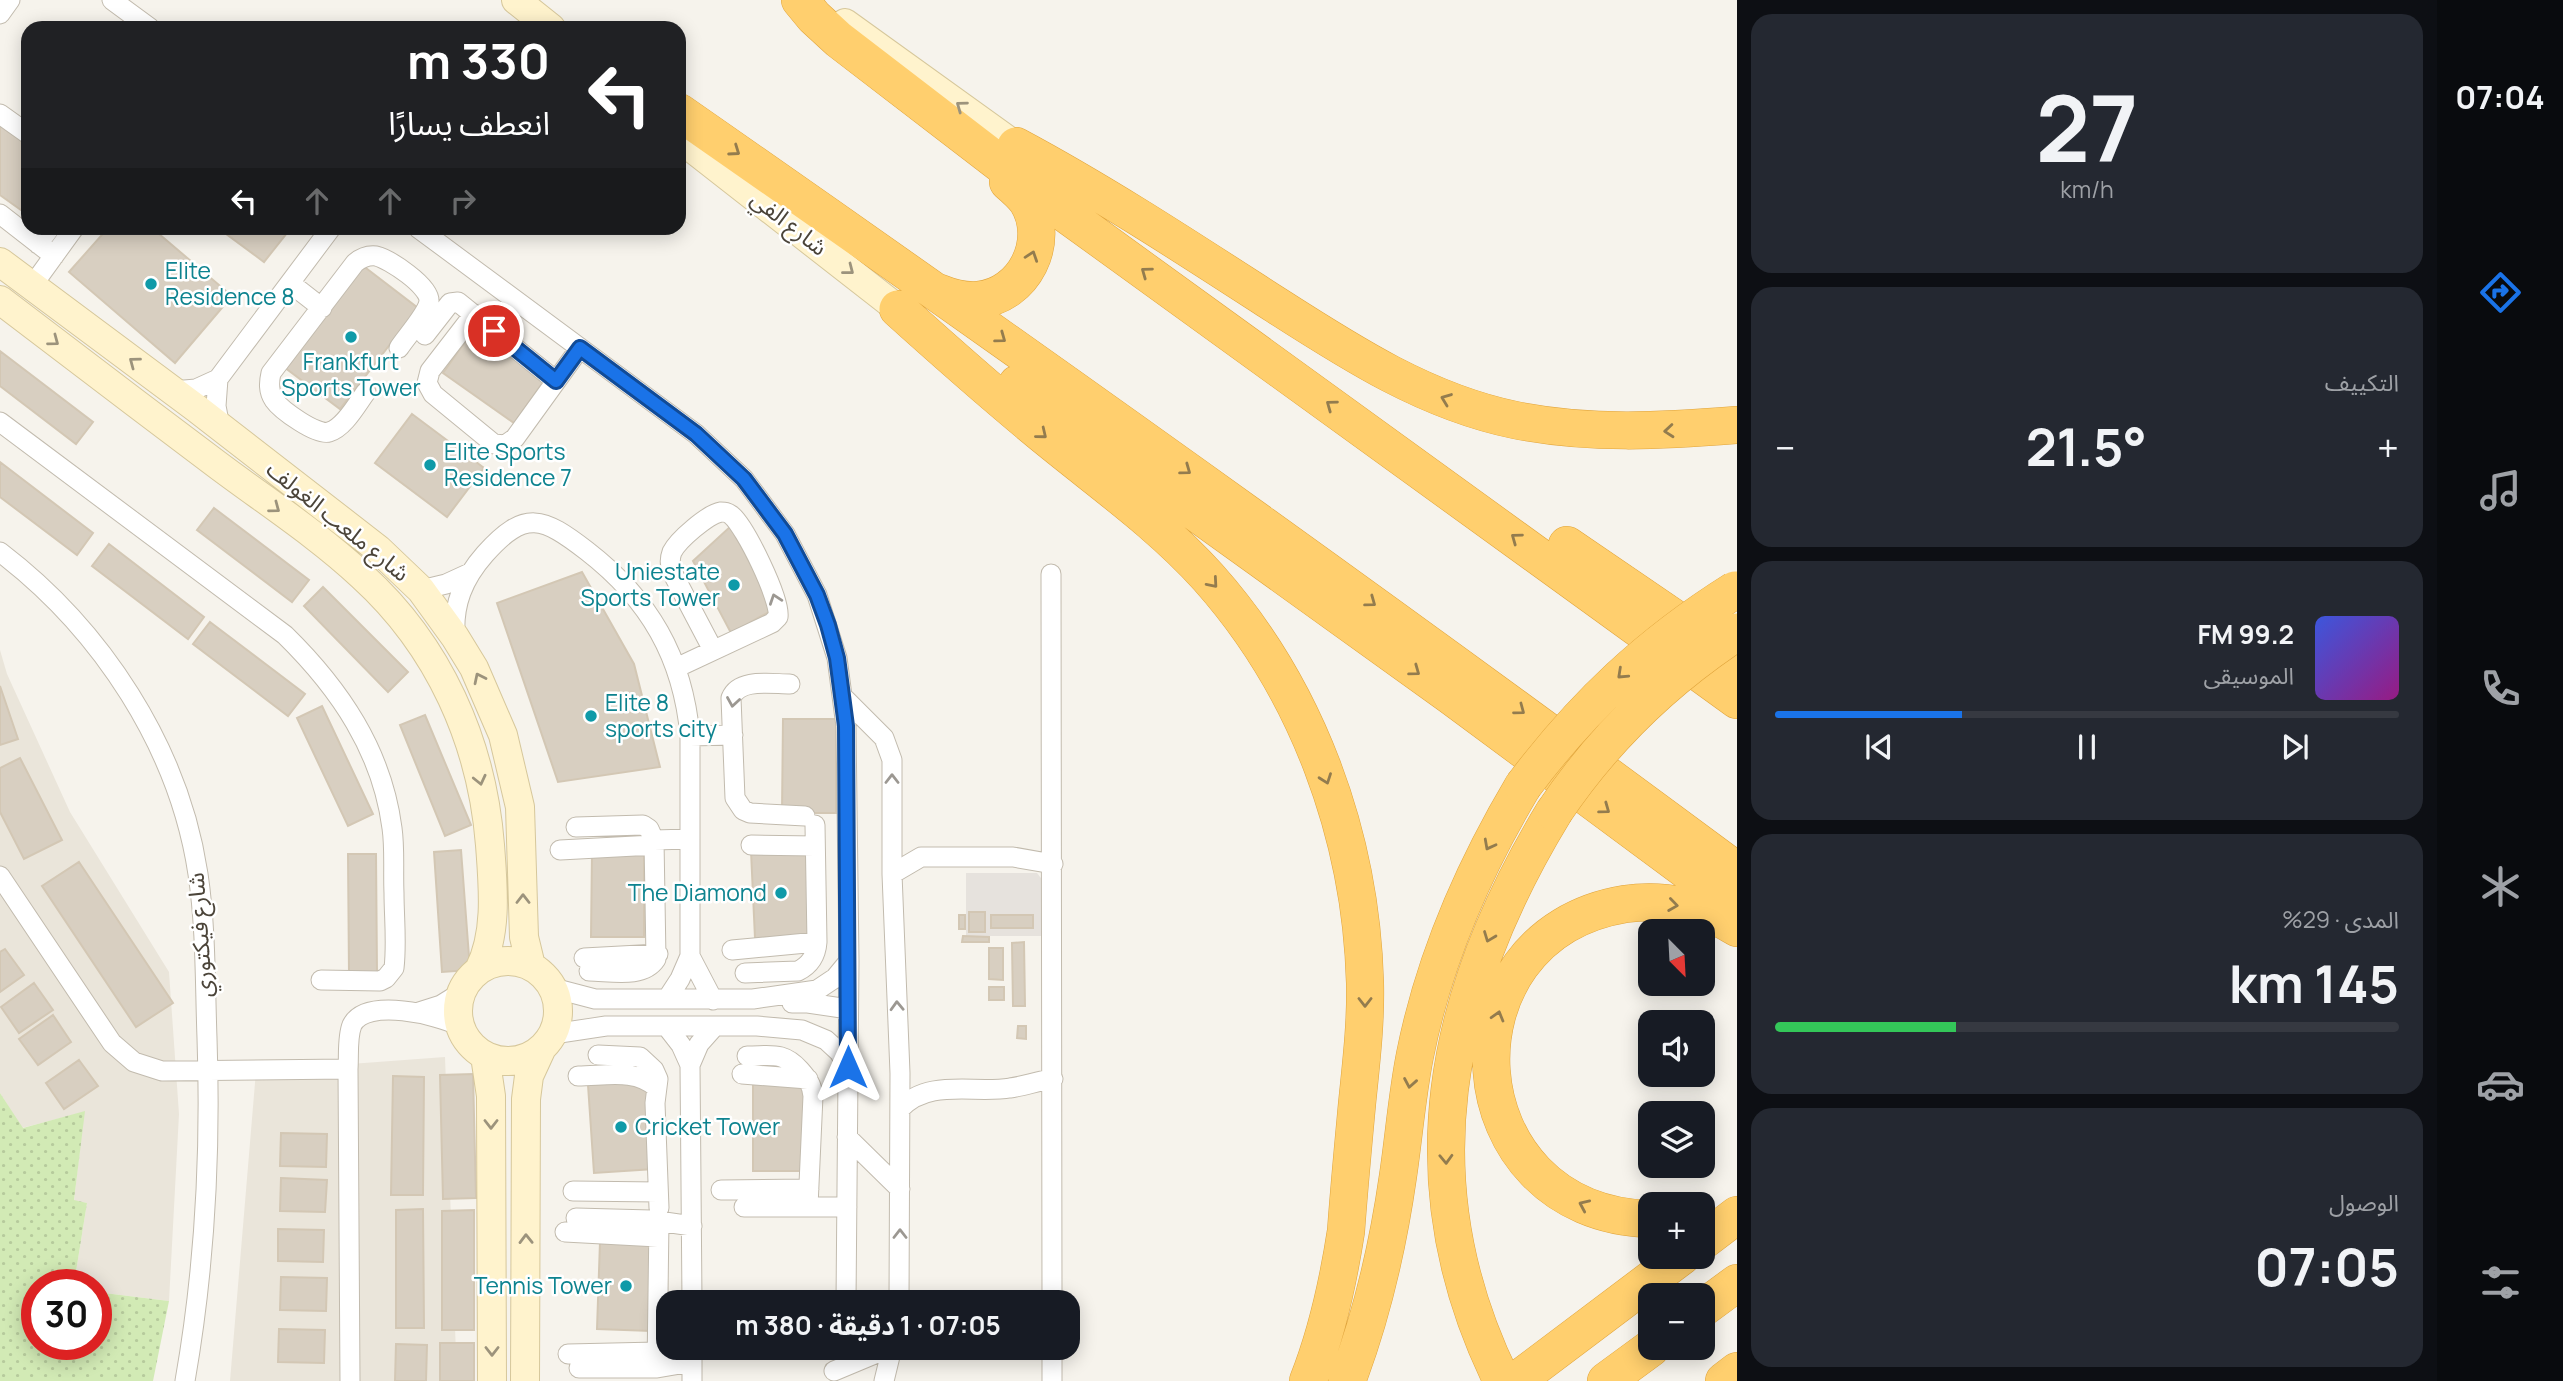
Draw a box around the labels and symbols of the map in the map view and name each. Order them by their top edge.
one-way arrow [956,102,969,114]
one-way arrow [727,143,740,155]
street label: شارع الفي [743,182,835,264]
one-way arrow [1024,251,1038,263]
place label: Elite Residence 8 [165,254,294,312]
one-way arrow [841,262,854,275]
one-way arrow [1141,268,1154,280]
marker: Elite Residence 8 [143,276,159,292]
pin [464,301,524,361]
marker: Frankfurt Sports Tower [343,329,359,345]
one-way arrow [993,330,1006,342]
one-way arrow [47,333,59,346]
place label: Frankfurt Sports Tower [281,345,421,403]
one-way arrow [130,358,142,371]
one-way arrow [1440,393,1452,407]
one-way arrow [1326,401,1339,413]
one-way arrow [1663,423,1674,438]
one-way arrow [1034,425,1046,438]
place label: Elite Sports Residence 7 [444,435,572,493]
street label: شارع ملعب الغولف [259,453,417,589]
marker: Elite Sports Residence 7 [422,457,438,473]
one-way arrow [1178,462,1191,474]
one-way arrow [267,500,280,512]
one-way arrow [1511,534,1524,546]
place label: Uniestate Sports Tower [580,555,720,613]
one-way arrow [1205,575,1217,588]
marker: Uniestate Sports Tower [726,577,742,593]
one-way arrow [769,593,783,606]
one-way arrow [1363,594,1376,607]
one-way arrow [1407,662,1420,675]
one-way arrow [1617,666,1630,678]
one-way arrow [474,673,488,685]
place label: Elite 8 sports city [605,686,717,744]
one-way arrow [726,696,741,707]
one-way arrow [1512,702,1525,715]
marker: Elite 8 sports city [583,708,599,724]
one-way arrow [1318,772,1332,784]
one-way arrow [884,773,900,784]
one-way arrow [472,774,486,786]
one-way arrow [1597,801,1610,813]
one-way arrow [1484,838,1498,850]
street label: شارع فيكتوري [179,871,222,999]
place label: The Diamond [628,876,767,908]
marker: The Diamond [773,885,789,901]
one-way arrow [515,893,531,904]
one-way arrow [1667,897,1679,912]
north arrow [1638,919,1715,996]
one-way arrow [1483,931,1497,943]
one-way arrow [1357,997,1373,1008]
one-way arrow [890,1001,905,1012]
one-way arrow [1489,1011,1504,1023]
position arrow [811,1030,885,1104]
one-way arrow [1403,1077,1418,1089]
place label: Cricket Tower [635,1110,780,1142]
one-way arrow [483,1119,499,1130]
marker: Cricket Tower [613,1119,629,1135]
one-way arrow [1438,1154,1453,1165]
one-way arrow [1579,1199,1591,1213]
one-way arrow [892,1228,908,1239]
one-way arrow [519,1234,534,1245]
speed limit sign: 30 [21,1269,112,1360]
place label: Tennis Tower [474,1269,612,1301]
marker: Tennis Tower [618,1278,634,1294]
one-way arrow [484,1347,500,1357]

